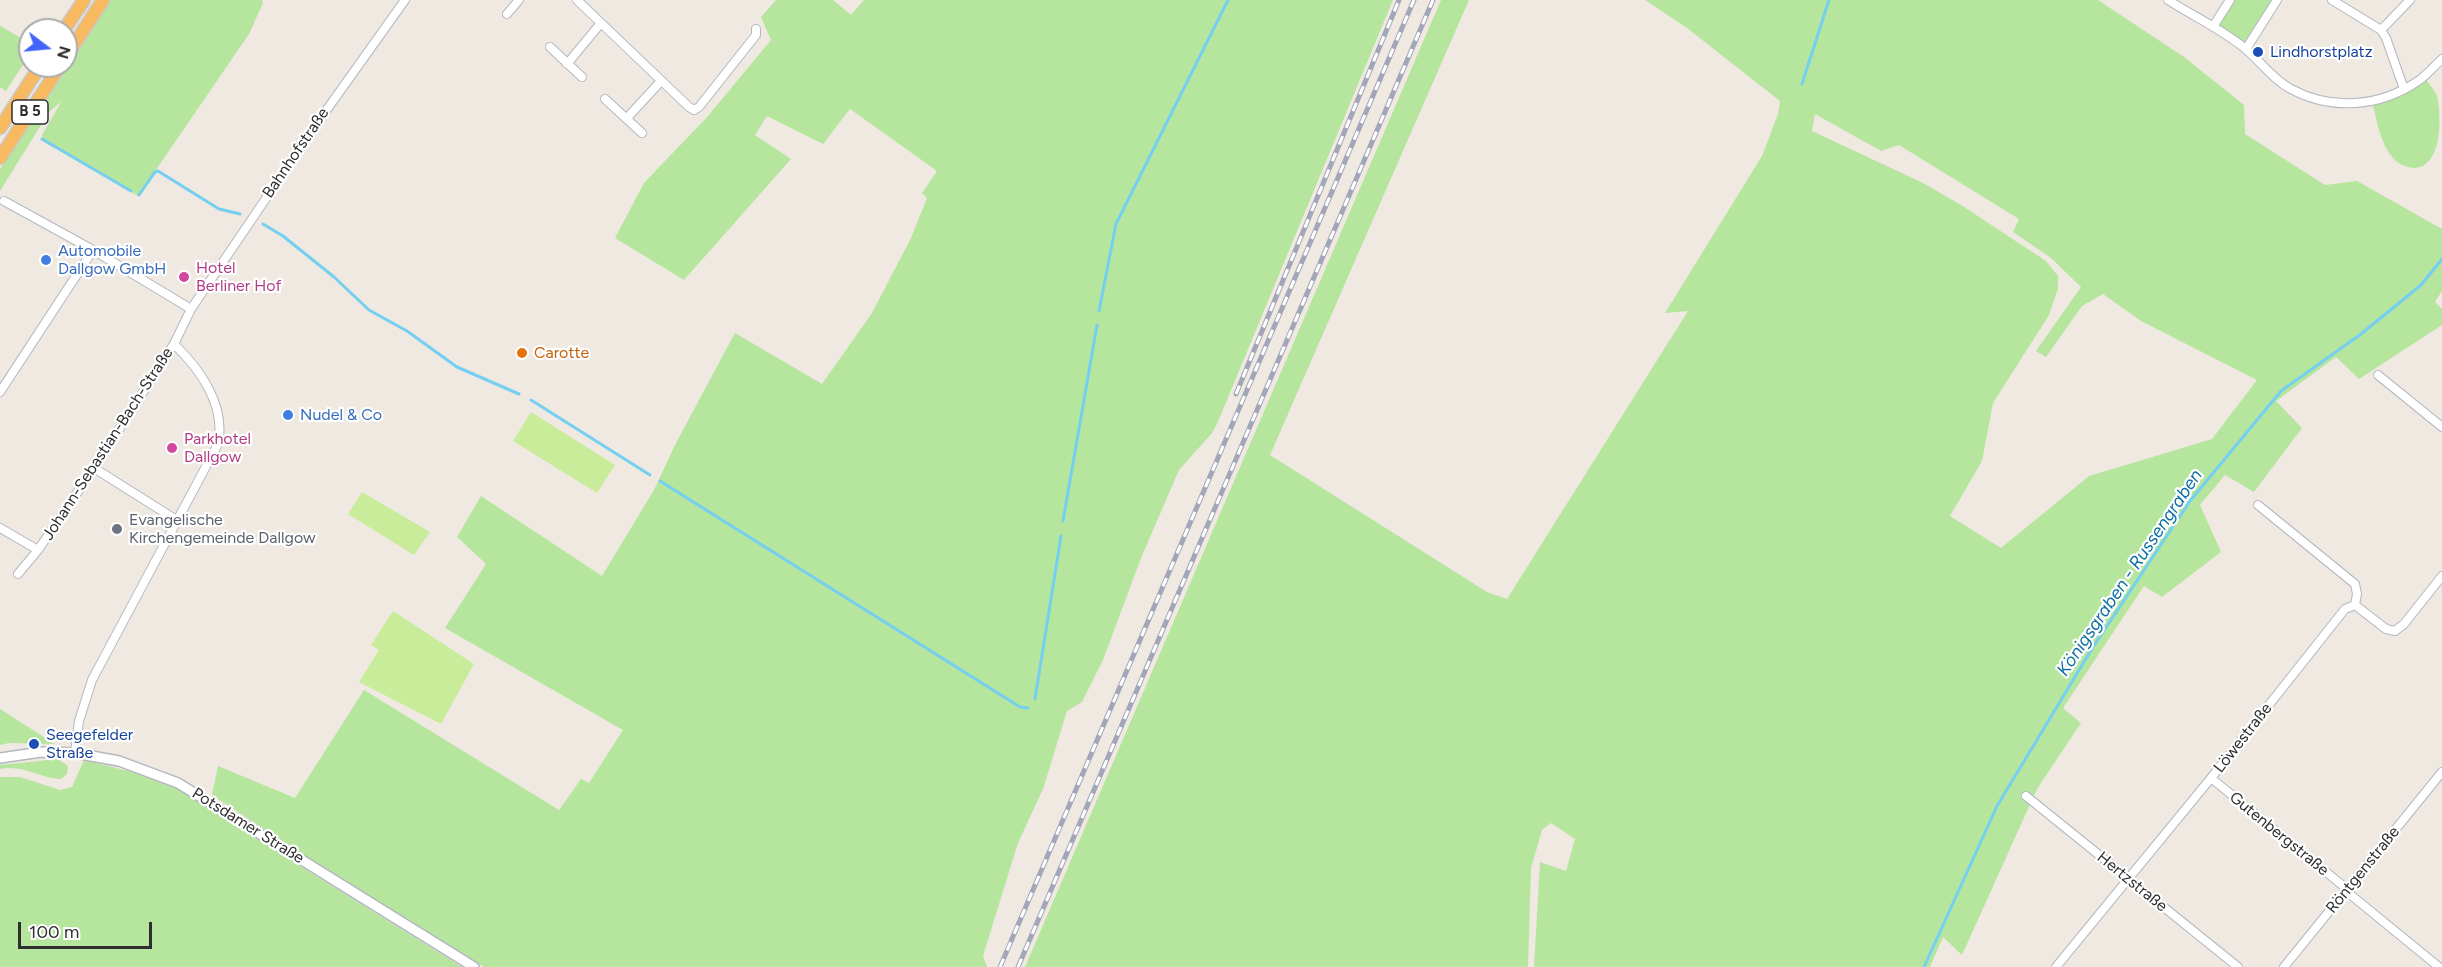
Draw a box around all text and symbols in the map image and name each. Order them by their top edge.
north arrow [18,18,78,78]
place label: Lindhorstplatz [2270,42,2372,62]
text: N [53,44,75,61]
marker: Lindhorstplatz [2251,45,2265,59]
road number: B 5 [12,100,48,124]
street label: Bahnhofstraße [259,104,333,202]
place label: Automobile Dallgow GmbH [58,241,166,279]
marker: Automobile Dallgow GmbH [39,253,53,267]
place label: Hotel Berliner Hof [196,258,281,296]
marker: Hotel Berliner Hof [177,270,191,284]
place label: Carotte [534,343,589,363]
street label: Johann-Sebastian-Bach-Straße [39,344,177,544]
marker: Carotte [515,346,529,360]
place label: Nudel & Co [300,405,382,425]
marker: Nudel & Co [281,408,295,422]
place label: Parkhotel Dallgow [184,429,251,467]
marker: Parkhotel Dallgow [165,441,179,455]
water label: Königsgraben - Russengraben [2053,466,2207,680]
place label: Evangelische Kirchengemeinde Dallgow [129,510,316,548]
marker: Evangelische Kirchengemeinde Dallgow [110,522,124,536]
street label: Löwestraße [2210,699,2276,777]
place label: Seegefelder Straße [46,725,133,763]
marker: Seegefelder Straße [27,737,41,751]
street label: Potsdamer Straße [188,784,308,868]
street label: Gutenbergstraße [2225,788,2333,880]
street label: Röntgenstraße [2322,823,2404,917]
street label: Hertzstraße [2093,848,2171,916]
scale bar [21,910,154,948]
text: 100 m [29,921,79,943]

